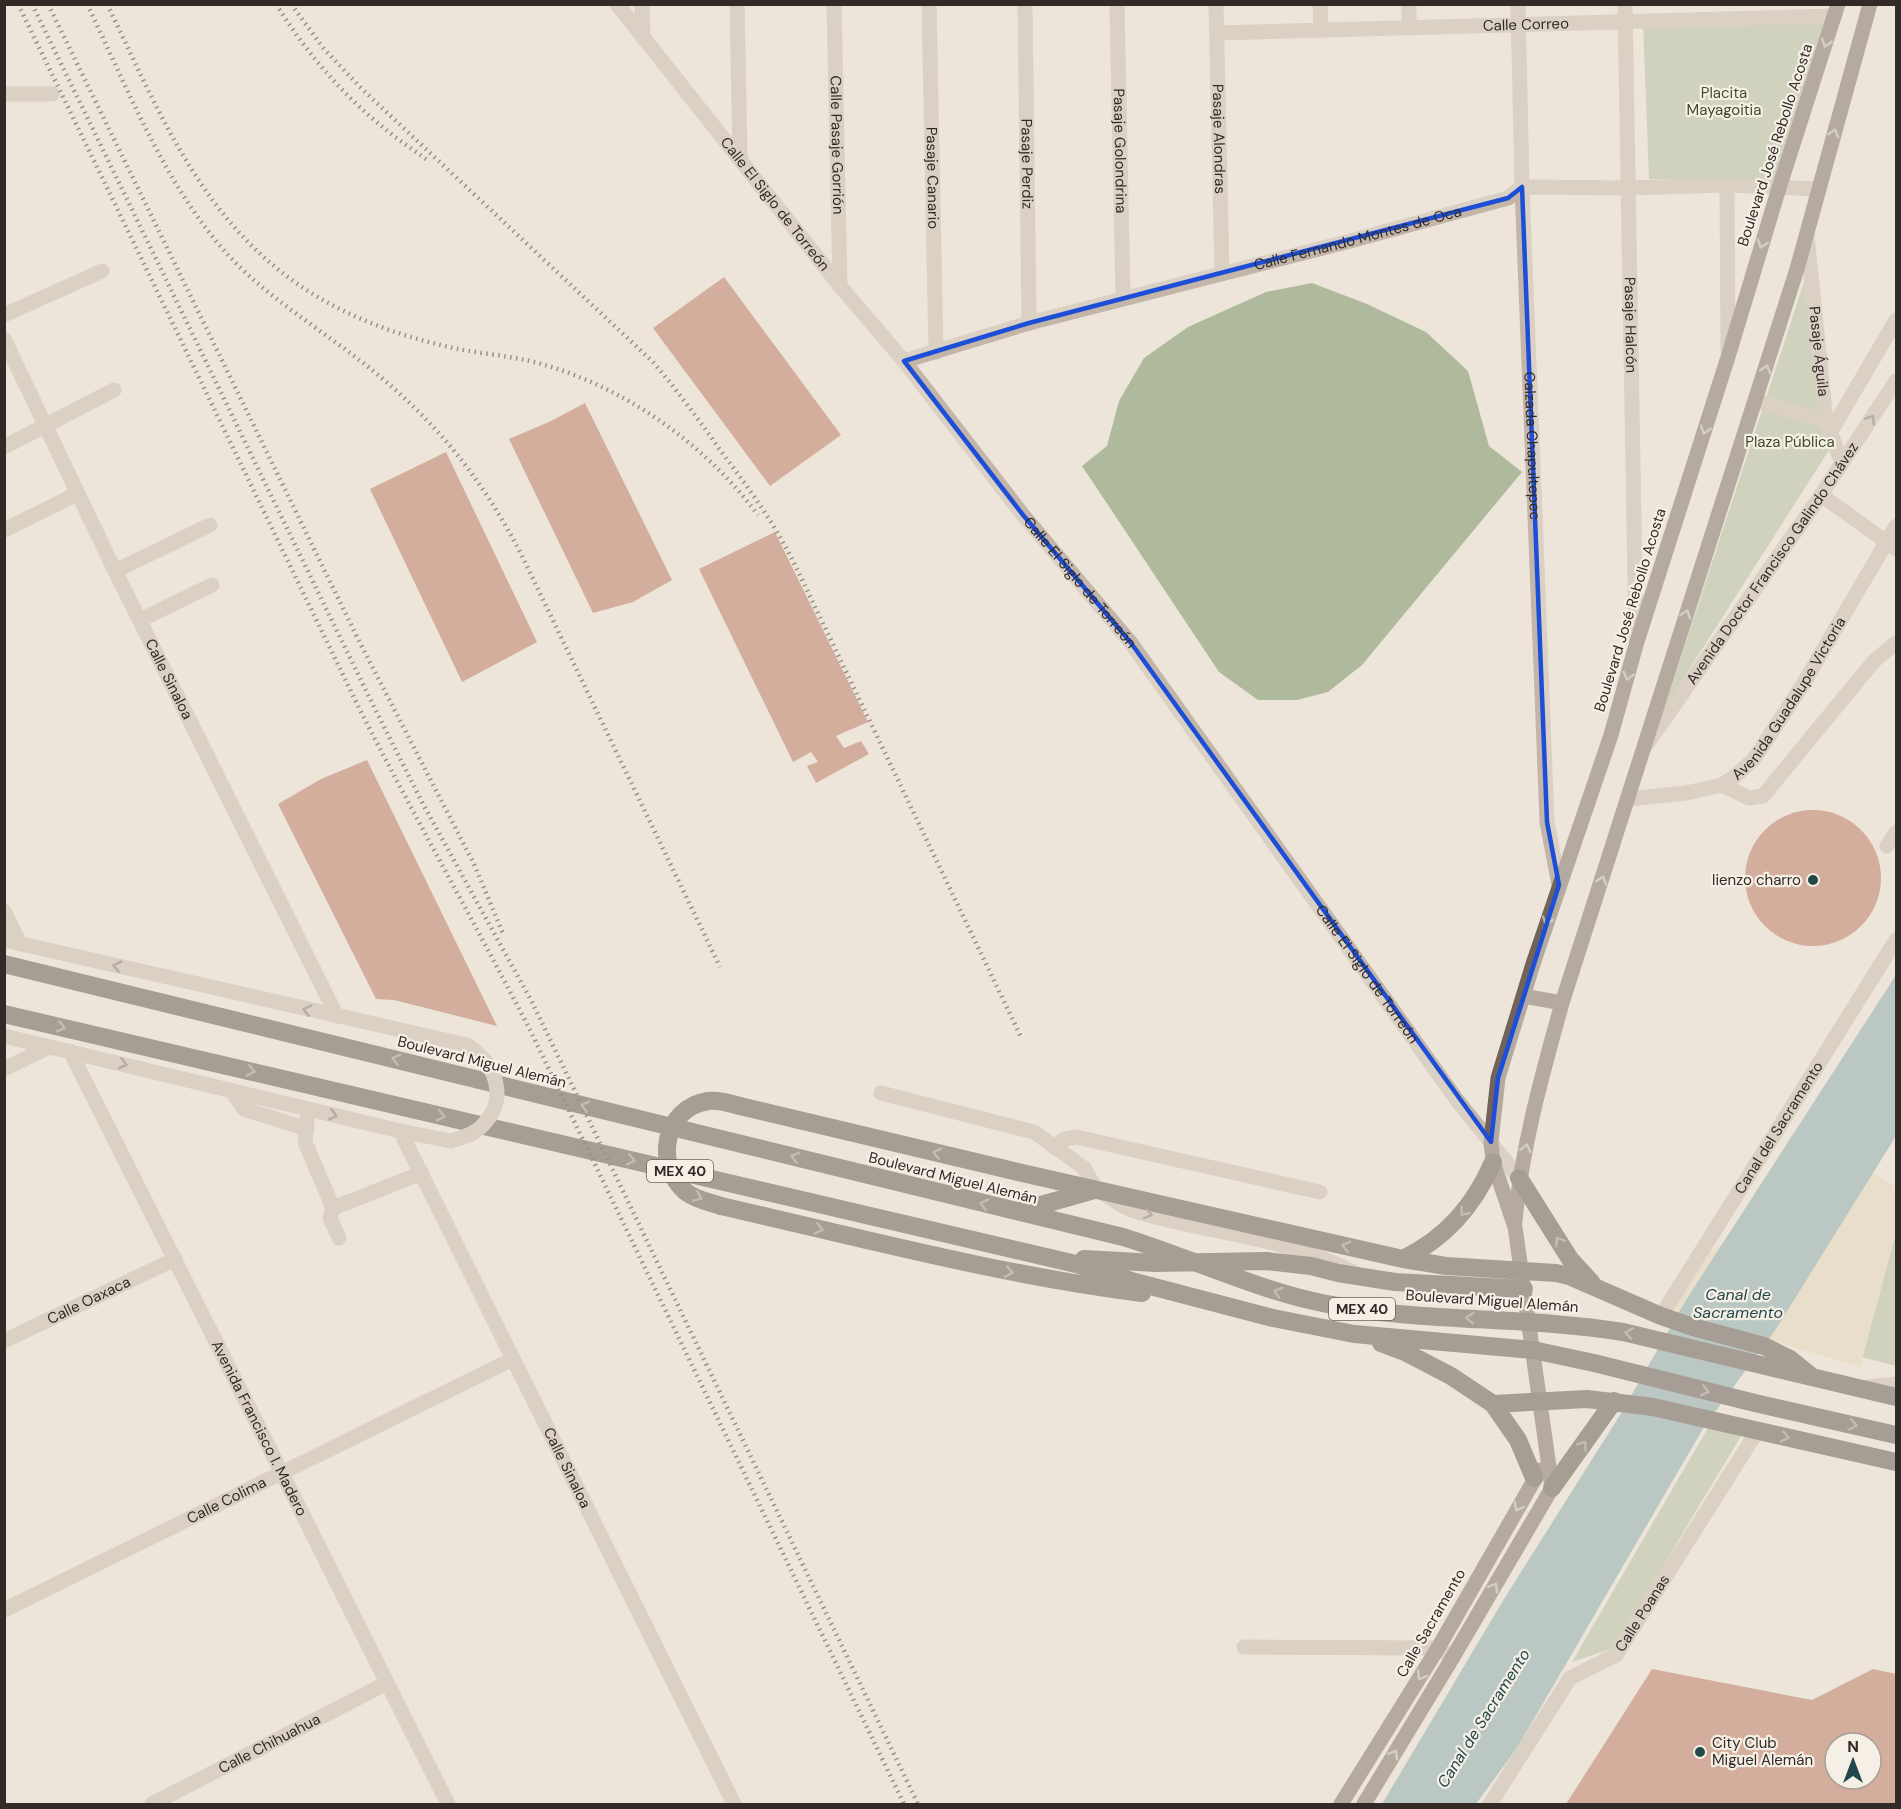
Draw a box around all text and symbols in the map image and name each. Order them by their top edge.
street label: Calle Correo [1483,13,1569,36]
one-way arrow [1821,37,1833,48]
street label: Boulevard José Rebollo Acosta [1733,41,1817,249]
street label: Calle Pasaje Gorrión [826,75,848,215]
park label: Placita Mayagoitia [1687,83,1761,120]
street label: Pasaje Alondras [1208,84,1230,194]
street label: Pasaje Golondrina [1109,88,1131,214]
street label: Pasaje Perdiz [1016,119,1038,209]
street label: Pasaje Canario [921,127,944,229]
one-way arrow [1827,128,1839,138]
street label: Calle El Siglo de Torreón [716,133,834,275]
street label: Calle Fernando Montes de Oca [1252,201,1464,275]
one-way arrow [1757,238,1769,249]
street label: Pasaje Halcón [1620,277,1641,373]
street label: Pasaje Águila [1804,305,1833,397]
one-way arrow [1759,364,1771,375]
street label: Calzada Chapultepec [1519,371,1545,520]
one-way arrow [1864,415,1875,426]
one-way arrow [1700,424,1712,435]
park label: Plaza Pública [1745,432,1835,452]
street label: Avenida Doctor Francisco Galindo Chávez [1682,438,1863,688]
street label: Boulevard José Rebollo Acosta [1589,506,1671,714]
street label: Calle El Siglo de Torreón [1019,513,1141,652]
one-way arrow [1678,609,1691,620]
street label: Avenida Guadalupe Victoria [1727,613,1850,784]
street label: Calle Sinaloa [140,635,197,723]
one-way arrow [1623,670,1635,681]
place label: lienzo charro [1712,870,1801,890]
marker: lienzo charro [1806,873,1820,887]
one-way arrow [1595,875,1607,886]
street label: Calle El Siglo de Torreón [1311,901,1424,1047]
one-way arrow [1542,915,1554,926]
one-way arrow [112,960,122,973]
one-way arrow [302,1004,312,1017]
one-way arrow [56,1020,66,1033]
street label: Boulevard Miguel Alemán [395,1031,569,1093]
one-way arrow [391,1054,401,1067]
one-way arrow [118,1056,128,1069]
street label: Canal del Sacramento [1730,1058,1828,1198]
one-way arrow [246,1064,256,1077]
one-way arrow [581,1100,591,1113]
one-way arrow [328,1107,338,1120]
one-way arrow [436,1108,446,1121]
one-way arrow [1518,1144,1531,1154]
street label: Boulevard Miguel Alemán [866,1147,1040,1209]
one-way arrow [932,1147,942,1160]
one-way arrow [626,1152,636,1165]
one-way arrow [790,1152,800,1165]
road number: MEX 40 [647,1160,713,1182]
one-way arrow [691,1190,702,1202]
one-way arrow [980,1199,990,1212]
one-way arrow [1460,1206,1471,1217]
one-way arrow [1143,1207,1153,1220]
one-way arrow [814,1221,824,1234]
one-way arrow [1555,1237,1566,1248]
one-way arrow [1341,1240,1351,1253]
one-way arrow [1004,1265,1014,1278]
street label: Calle Oaxaca [44,1272,134,1329]
water label: Canal de Sacramento [1693,1284,1783,1323]
street label: Boulevard Miguel Alemán [1405,1285,1579,1317]
one-way arrow [1273,1287,1283,1299]
road number: MEX 40 [1329,1298,1395,1320]
one-way arrow [1466,1311,1475,1324]
one-way arrow [1624,1327,1634,1340]
street label: Avenida Francisco I. Madero [207,1337,312,1519]
one-way arrow [1700,1384,1710,1397]
one-way arrow [1848,1418,1858,1431]
street label: Calle Sinaloa [539,1424,596,1512]
one-way arrow [1779,1429,1789,1442]
one-way arrow [1576,1440,1587,1451]
street label: Calle Colima [183,1472,270,1528]
one-way arrow [1514,1501,1525,1511]
street label: Calle Sacramento [1392,1565,1470,1681]
street label: Calle Poanas [1610,1571,1674,1656]
one-way arrow [1487,1583,1498,1593]
water label: Canal de Sacramento [1432,1645,1535,1792]
one-way arrow [1416,1670,1428,1680]
street label: Calle Chihuahua [215,1709,324,1778]
north arrow [1823,1731,1883,1791]
place label: City Club Miguel Alemán [1712,1733,1813,1770]
text: N [1847,1736,1859,1757]
marker: City Club Miguel Alemán [1693,1745,1707,1759]
one-way arrow [1387,1750,1398,1761]

